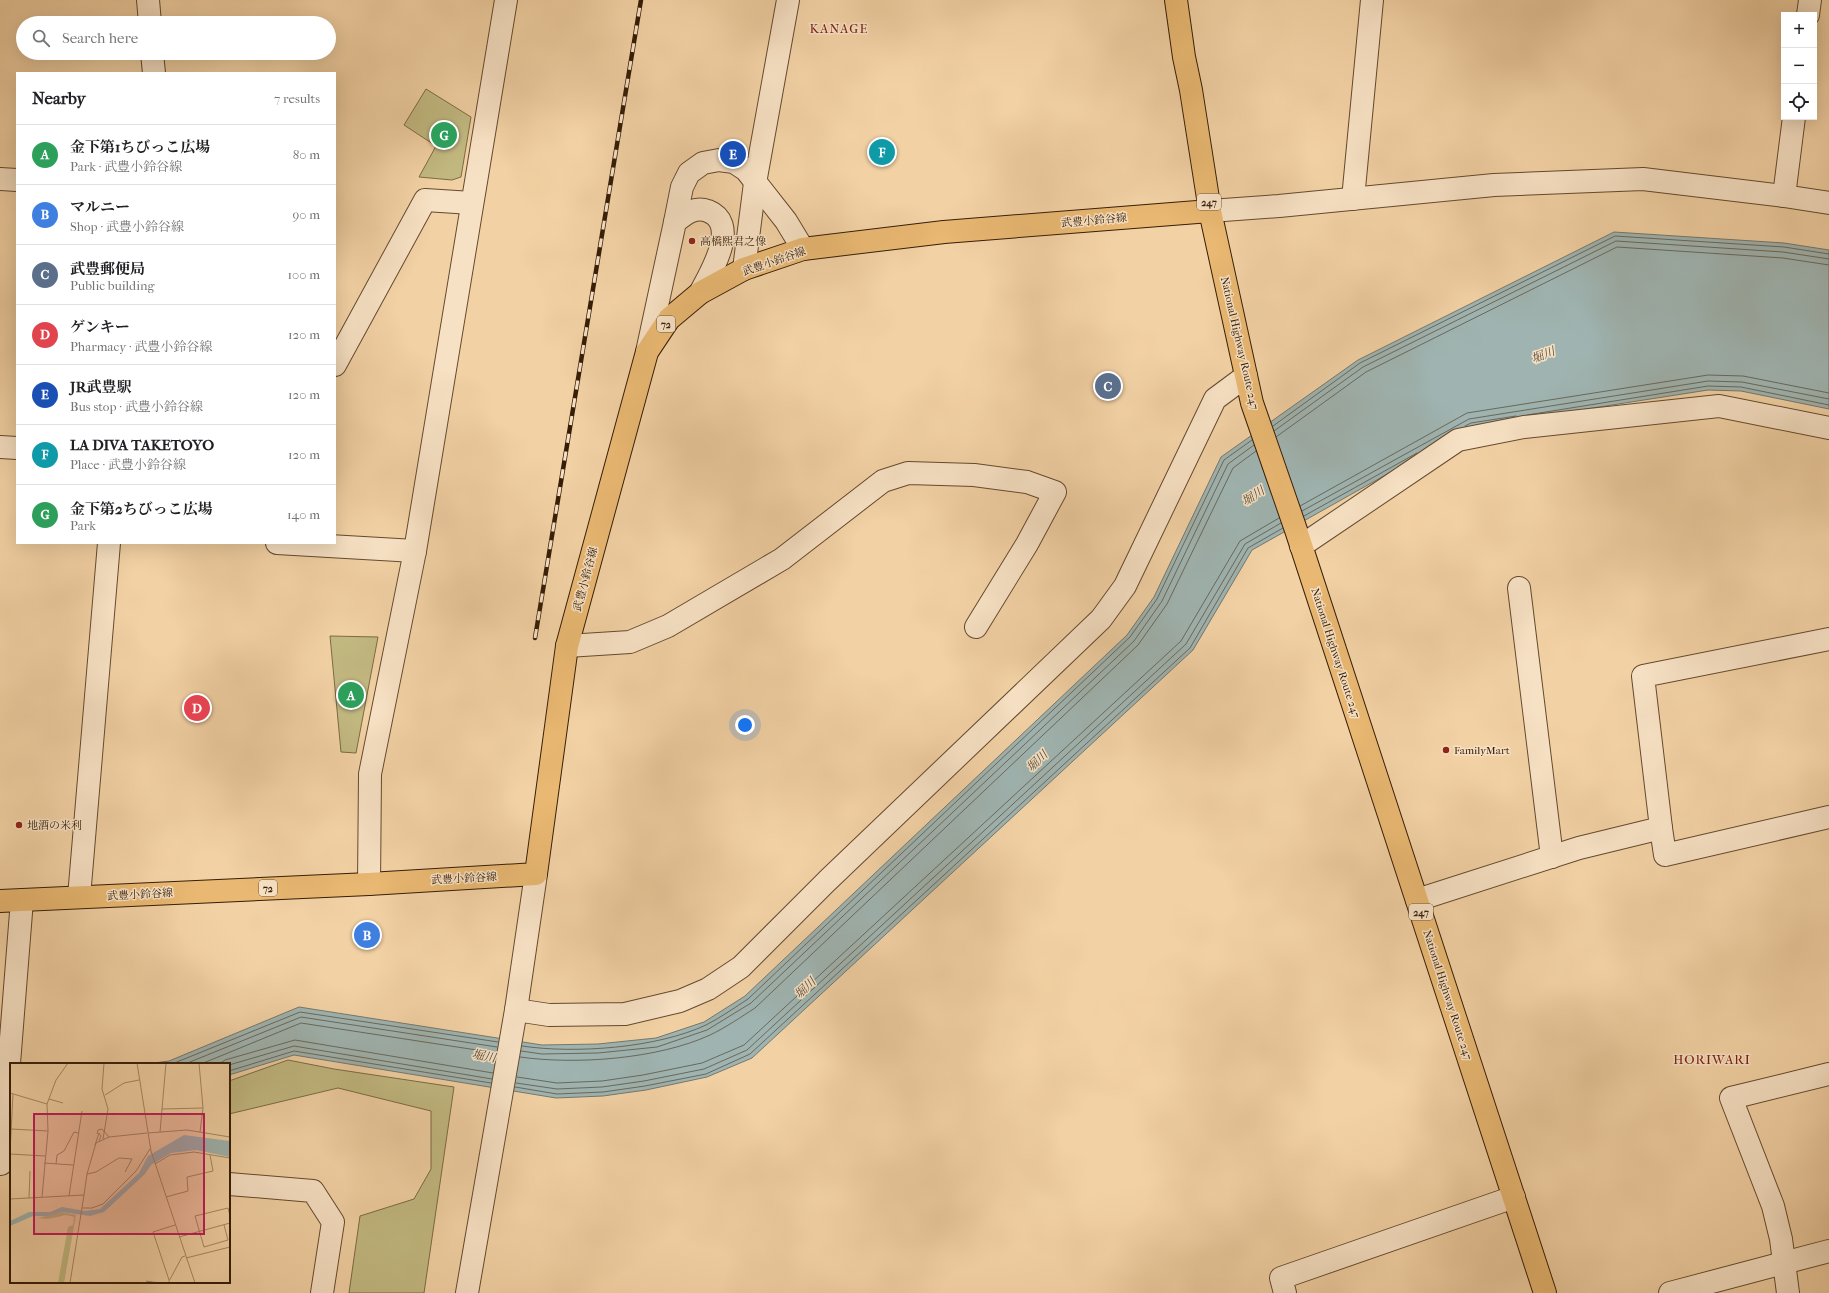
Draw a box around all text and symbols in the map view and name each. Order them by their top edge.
map controls [1781,12,1817,120]
button: + [1781,12,1817,48]
search box [16,16,336,60]
district label: KANAGE [810,21,868,36]
icon: search [30,27,52,49]
text: Search here [62,29,138,47]
button: − [1781,48,1817,84]
button: locate [1781,84,1817,120]
text: Nearby [32,88,86,108]
text: 7 results [274,91,320,106]
pin: G [431,120,457,150]
pin: F [869,137,895,167]
text: 金下第1ちびっこ広場 [70,138,210,156]
pin: E [720,139,746,169]
text: A [41,147,49,162]
text: 80 m [293,147,320,162]
text: Park · 武豊小鈴谷線 [70,159,182,174]
road number: 247 [1197,194,1221,210]
text: マルニー [70,198,130,216]
text: B [41,207,49,222]
text: 90 m [292,207,320,222]
street label: 武豊小鈴谷線 [1061,211,1127,230]
text: Shop · 武豊小鈴谷線 [70,219,184,234]
place label: 高橋煕君之像 [700,235,766,248]
marker: 高橋煕君之像 [687,236,697,246]
street label: 武豊小鈴谷線 [741,245,807,278]
text: 武豊郵便局 [70,260,145,278]
text: C [41,267,49,282]
text: 100 m [287,267,320,282]
street label: National Highway Route 247 [1218,275,1261,411]
text: Public building [70,278,155,293]
road number: 72 [657,316,675,332]
text: ゲンキー [70,318,130,336]
text: D [40,327,50,342]
text: 120 m [288,327,320,342]
text: Pharmacy · 武豊小鈴谷線 [70,339,212,354]
water label: 堀川 [1529,343,1559,366]
pin: C [1095,371,1121,401]
text: JR武豊駅 [70,378,132,396]
text: E [41,387,49,402]
text: 120 m [288,387,320,402]
text: Bus stop · 武豊小鈴谷線 [70,399,203,414]
text: LA DIVA TAKETOYO [70,436,214,454]
text: F [42,447,48,462]
text: 120 m [288,447,320,462]
text: Place · 武豊小鈴谷線 [70,457,186,472]
water label: 堀川 [1239,483,1269,508]
text: 金下第2ちびっこ広場 [70,500,213,518]
text: G [40,507,50,522]
text: 140 m [287,507,320,522]
text: Park [70,518,96,533]
street label: 武豊小鈴谷線 [571,546,600,613]
street label: National Highway Route 247 [1308,586,1363,720]
pin: A [338,680,364,710]
pin: D [184,693,210,723]
your location [735,715,755,735]
place label: FamilyMart [1454,744,1510,757]
marker: FamilyMart [1441,745,1451,755]
water label: 堀川 [1023,746,1052,774]
place label: 地酒の米利 [27,819,82,832]
marker: 地酒の米利 [14,820,24,830]
street label: 武豊小鈴谷線 [431,870,497,887]
road number: 72 [259,880,277,896]
street label: 武豊小鈴谷線 [107,886,173,903]
road number: 247 [1409,904,1433,920]
pin: B [354,920,380,950]
street label: National Highway Route 247 [1420,928,1475,1062]
water label: 堀川 [791,973,820,1001]
water label: 堀川 [471,1047,499,1065]
district label: HORIWARI [1673,1052,1751,1067]
inset map [10,1063,230,1283]

